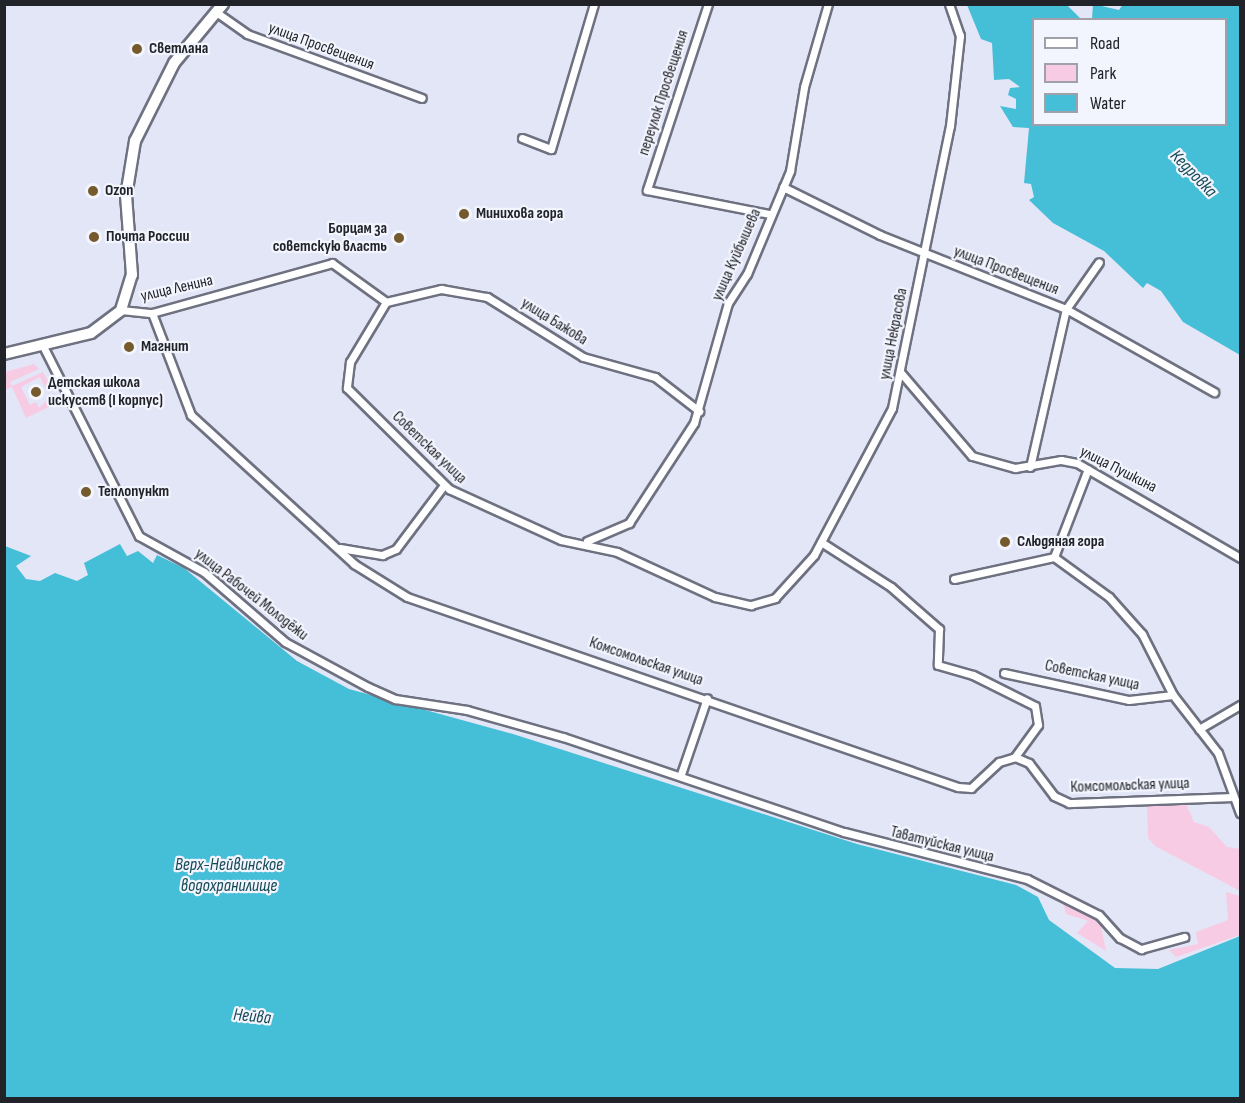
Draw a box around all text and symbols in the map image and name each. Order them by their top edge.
legend [1032,18,1227,126]
street label: улица Просвещения [266,19,376,75]
street label: переулок Просвещения [635,28,693,158]
text: Road [1090,33,1120,54]
place label: Светлана [149,39,208,59]
marker: Светлана [130,42,144,56]
text: Park [1090,63,1116,84]
text: Water [1090,93,1126,114]
water label: Кедровка [1165,146,1221,202]
place label: Ozon [105,181,133,201]
marker: Ozon [86,184,100,198]
place label: Минихова гора [476,204,563,224]
street label: улица Куйбышева [708,206,766,304]
marker: Минихова гора [457,207,471,221]
place label: Борцам за советскую власть [273,219,387,257]
place label: Почта России [106,227,190,247]
marker: Почта России [87,230,101,244]
marker: Борцам за советскую власть [392,231,406,245]
street label: улица Просвещения [951,242,1061,300]
street label: улица Ленина [139,271,215,307]
street label: улица Некрасова [876,287,912,381]
street label: улица Бажова [517,294,591,350]
place label: Магнит [141,337,189,357]
marker: Магнит [122,340,136,354]
place label: Детская школа искусств (I корпус) [48,373,163,411]
marker: Детская школа искусств (I корпус) [29,385,43,399]
street label: Советская улица [388,408,470,488]
street label: улица Пушкина [1076,442,1160,498]
place label: Теплопункт [98,482,169,502]
marker: Теплопункт [79,485,93,499]
place label: Слюдяная гора [1017,532,1104,552]
marker: Слюдяная гора [998,535,1012,549]
street label: улица Рабочей Молодёжи [190,545,312,645]
street label: Комсомольская улица [587,634,705,690]
street label: Советская улица [1043,657,1141,695]
street label: Комсомольская улица [1070,774,1190,798]
street label: Таватуйская улица [888,823,996,867]
water label: Верх-Нейвинское водохранилище [175,855,283,898]
water label: Нейва [232,1004,272,1030]

